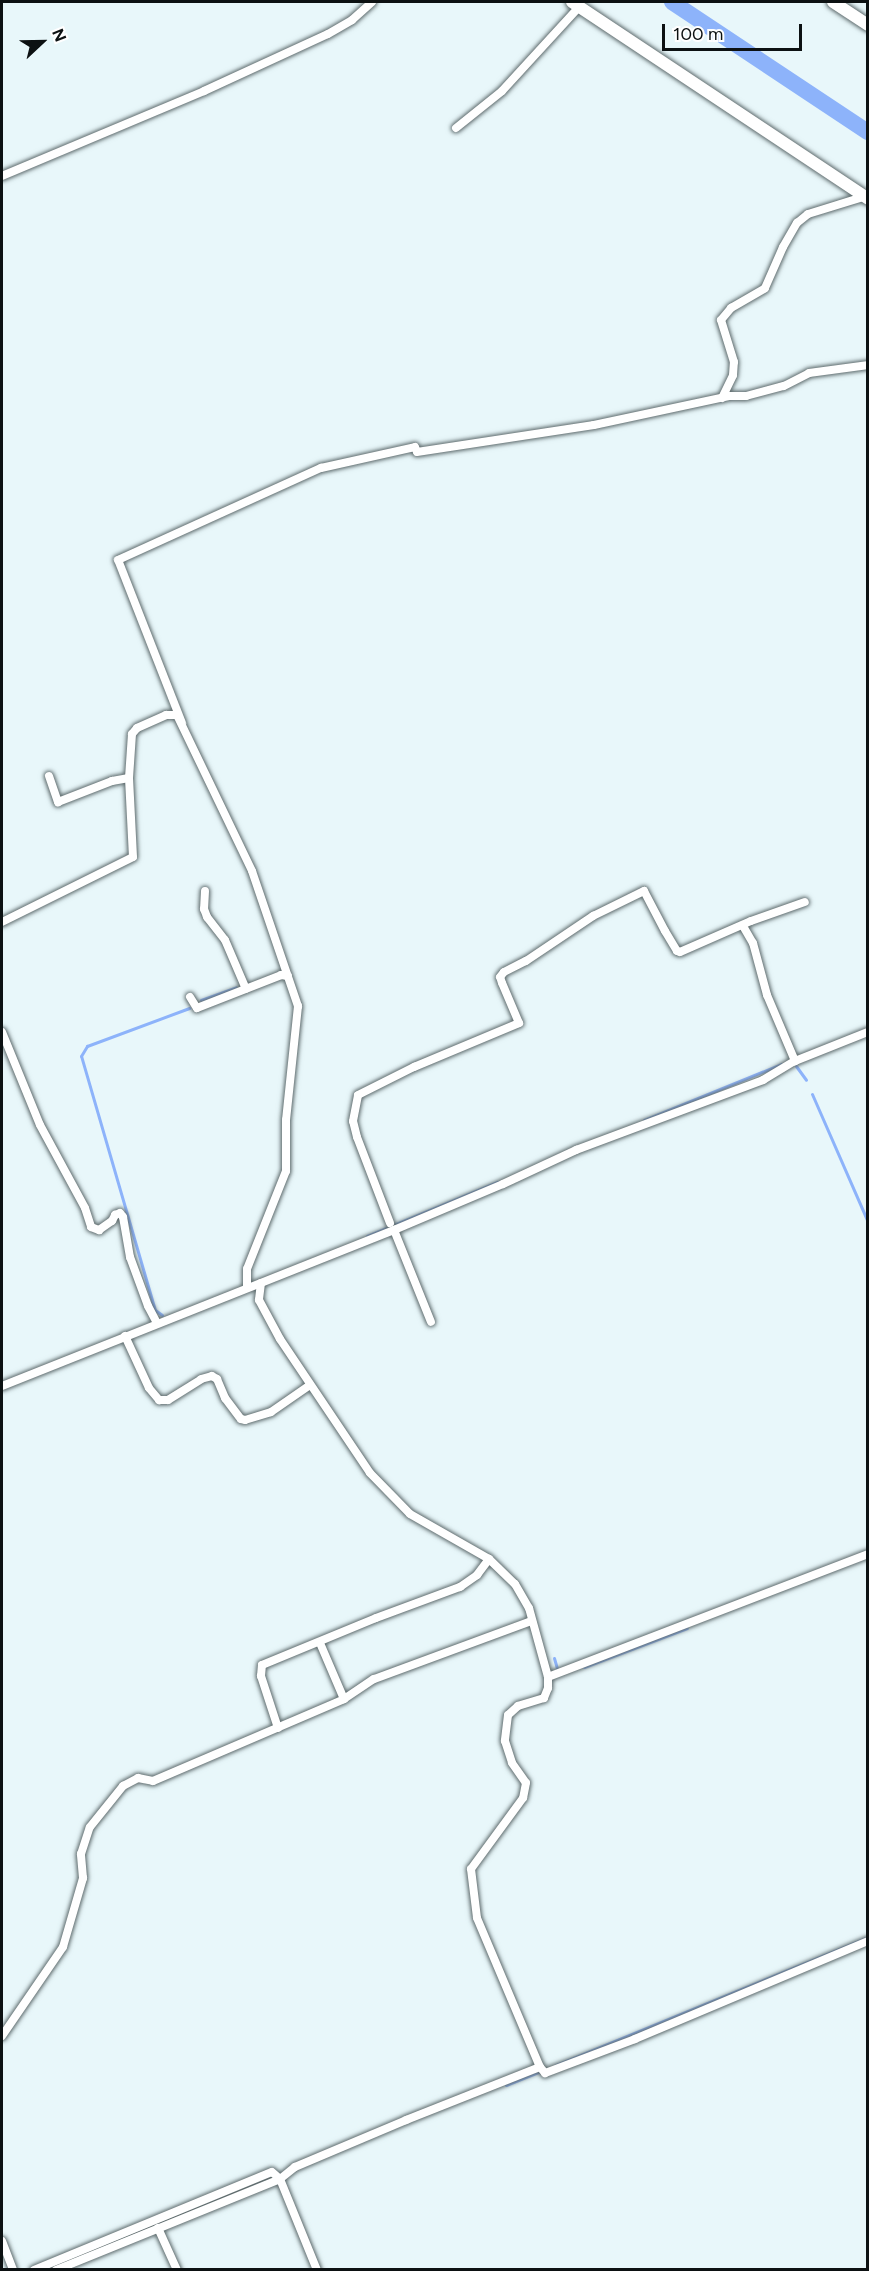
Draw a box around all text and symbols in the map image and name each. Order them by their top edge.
north arrow [12,12,72,72]
scale bar [665,12,804,50]
text: 100 m [673,23,723,45]
text: N [48,26,70,44]

